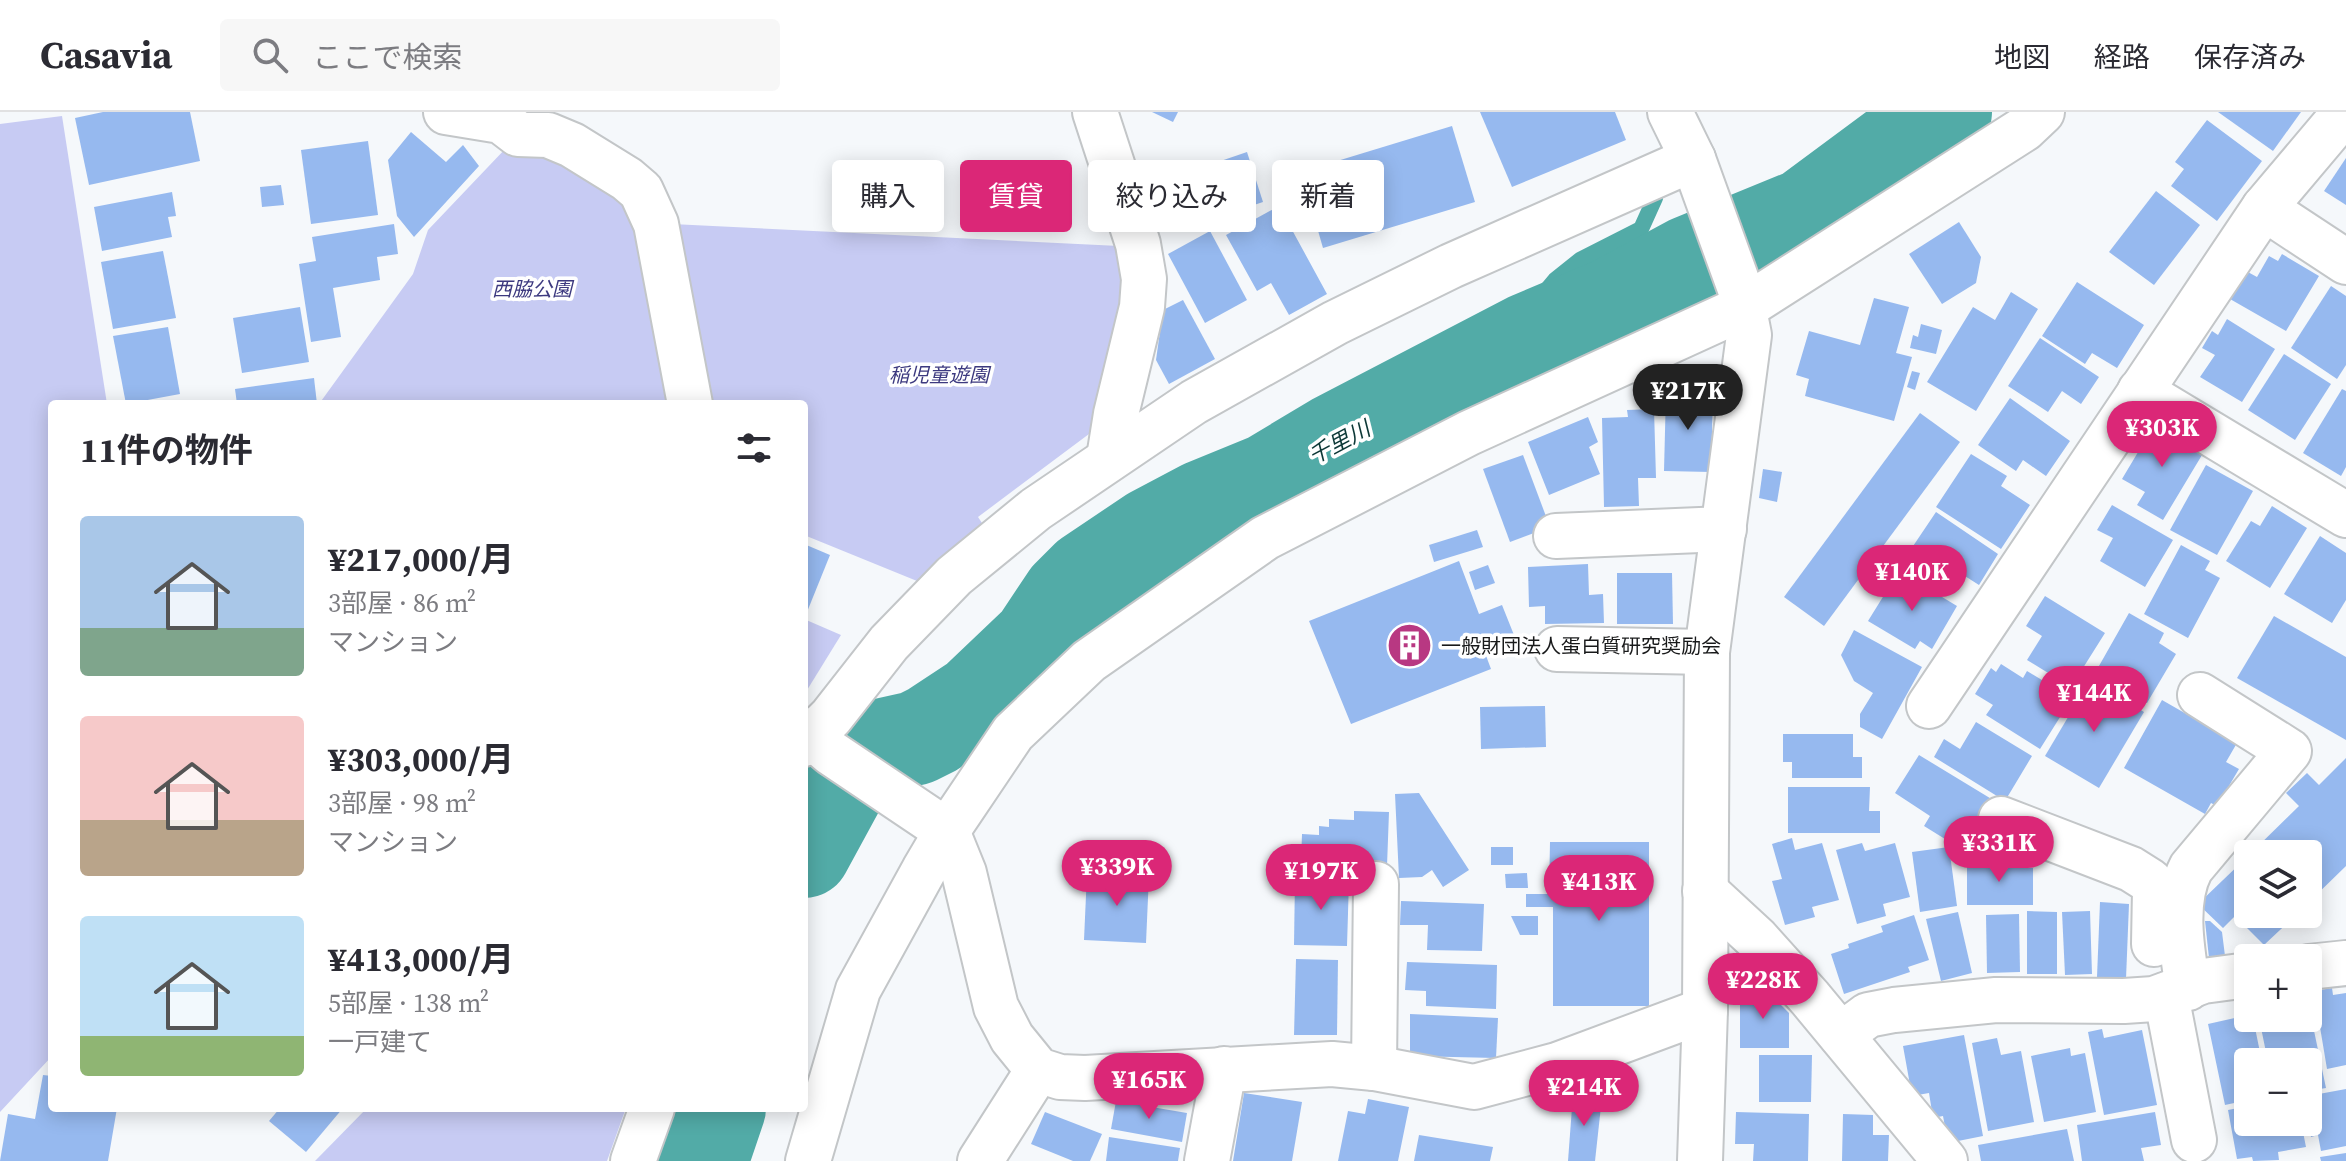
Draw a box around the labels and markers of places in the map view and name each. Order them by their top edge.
pin: ¥217K [1632,364,1744,432]
pin: ¥303K [2106,401,2218,469]
pin: ¥140K [1856,545,1968,613]
building icon: 一般財団法人蛋白質研究奨励会 [1386,622,1434,670]
place label: 一般財団法人蛋白質研究奨励会 [1441,632,1721,660]
pin: ¥144K [2038,666,2150,734]
pin: ¥331K [1943,816,2055,884]
pin: ¥339K [1061,840,1173,908]
pin: ¥197K [1265,844,1377,912]
pin: ¥413K [1543,855,1655,923]
pin: ¥228K [1707,953,1819,1021]
pin: ¥165K [1093,1053,1205,1121]
pin: ¥214K [1528,1060,1640,1128]

